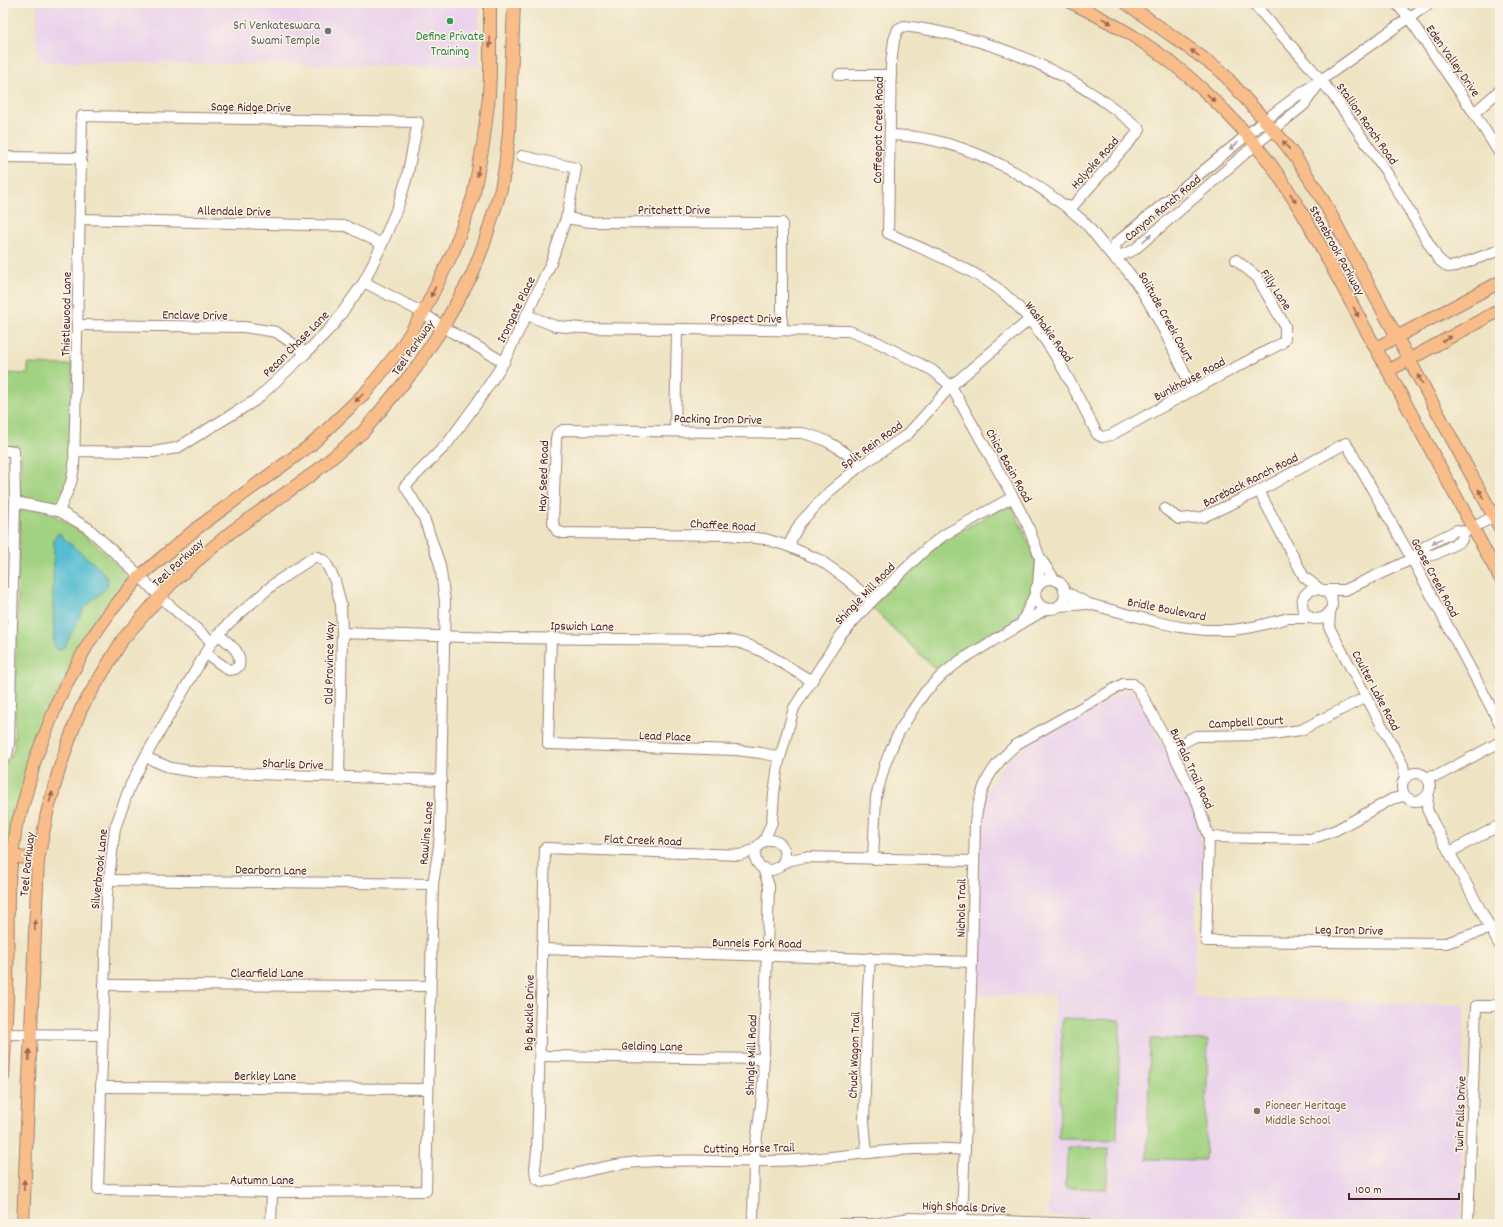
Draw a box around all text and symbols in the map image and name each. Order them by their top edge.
marker: Define Private Training [445,16,455,26]
place label: Sri Venkateswara Swami Temple [233,17,321,51]
one-way arrow [1101,18,1112,25]
street label: Eden Valley Drive [1420,21,1484,102]
marker: Sri Venkateswara Swami Temple [323,26,333,36]
place label: Define Private Training [416,28,484,62]
one-way arrow [487,36,493,49]
one-way arrow [1190,49,1201,57]
street label: Coffeepot Creek Road [869,76,890,184]
street label: Stallion Ranch Road [1330,79,1402,170]
one-way arrow [1206,93,1216,103]
street label: Sage Ridge Drive [211,98,292,119]
street label: Holyoke Road [1067,133,1125,194]
one-way arrow [1281,140,1290,151]
one-way arrow [1229,141,1240,150]
one-way arrow [475,165,481,177]
street label: Canyon Ranch Road [1121,171,1206,247]
one-way arrow [1290,192,1297,204]
street label: Allendale Drive [197,202,271,223]
street label: Pritchett Drive [638,202,710,221]
street label: Stonebrook Parkway [1303,203,1369,300]
one-way arrow [1142,234,1152,243]
street label: Filly Lane [1254,266,1295,315]
street label: Solitude Creek Court [1132,269,1198,366]
street label: Thistlewood Lane [57,271,78,357]
street label: Irongate Place [493,273,542,347]
one-way arrow [430,287,436,298]
street label: Washakie Road [1019,298,1077,367]
street label: Enclave Drive [162,306,228,327]
one-way arrow [1353,306,1360,318]
street label: Pecan Chase Lane [259,307,335,382]
street label: Prospect Drive [710,309,782,330]
street label: Teel Parkway [388,316,441,380]
one-way arrow [1441,336,1453,342]
street label: Bunkhouse Road [1151,353,1229,407]
one-way arrow [1416,374,1423,385]
one-way arrow [354,393,364,403]
street label: Packing Iron Drive [674,410,763,431]
street label: Split Rein Road [837,417,907,475]
street label: Chico Basin Road [980,426,1036,507]
street label: Hay Seed Road [534,440,555,512]
street label: Bareback Ranch Road [1200,449,1302,514]
one-way arrow [1478,488,1485,500]
street label: Chaffee Road [689,515,756,538]
street label: Teel Parkway [149,534,209,593]
street label: Goose Creek Road [1405,535,1463,621]
one-way arrow [1431,537,1443,544]
street label: Shingle Mill Road [831,559,901,630]
street label: Bridle Boulevard [1125,593,1208,627]
street label: Ipswich Lane [550,617,614,638]
street label: Old Province Way [320,621,341,705]
street label: Coulter Lake Road [1346,647,1404,735]
street label: Campbell Court [1208,712,1284,735]
street label: Buffalo Trail Road [1164,725,1218,813]
street label: Lead Place [638,727,692,748]
street label: Sharlis Drive [262,755,324,776]
one-way arrow [48,791,54,803]
street label: Rawlins Lane [415,800,440,866]
street label: Silverbrook Lane [87,828,114,910]
street label: Teel Parkway [16,830,41,897]
street label: Flat Creek Road [604,831,682,852]
street label: Dearborn Lane [235,861,307,882]
street label: Nichols Trail [952,878,973,938]
one-way arrow [31,919,38,931]
street label: Leg Iron Drive [1315,921,1384,942]
street label: Bunnels Fork Road [712,934,802,955]
street label: Clearfield Lane [230,965,304,984]
street label: Big Buckle Drive [520,974,541,1051]
street label: Chuck Wagon Trail [844,1011,867,1099]
street label: Shingle Mill Road [742,1014,763,1096]
street label: Gelding Lane [621,1037,683,1058]
one-way arrow [26,1048,32,1061]
street label: Berkley Lane [234,1068,296,1087]
street label: Twin Falls Drive [1451,1075,1472,1153]
place label: Pioneer Heritage Middle School [1265,1097,1346,1131]
marker: Pioneer Heritage Middle School [1252,1106,1262,1116]
street label: Cutting Horse Trail [703,1139,795,1160]
street label: Autumn Lane [230,1172,294,1191]
scale bar [1349,1175,1459,1201]
one-way arrow [20,1179,27,1191]
text: 100 m [1355,1182,1382,1199]
street label: High Shoals Drive [922,1198,1006,1219]

